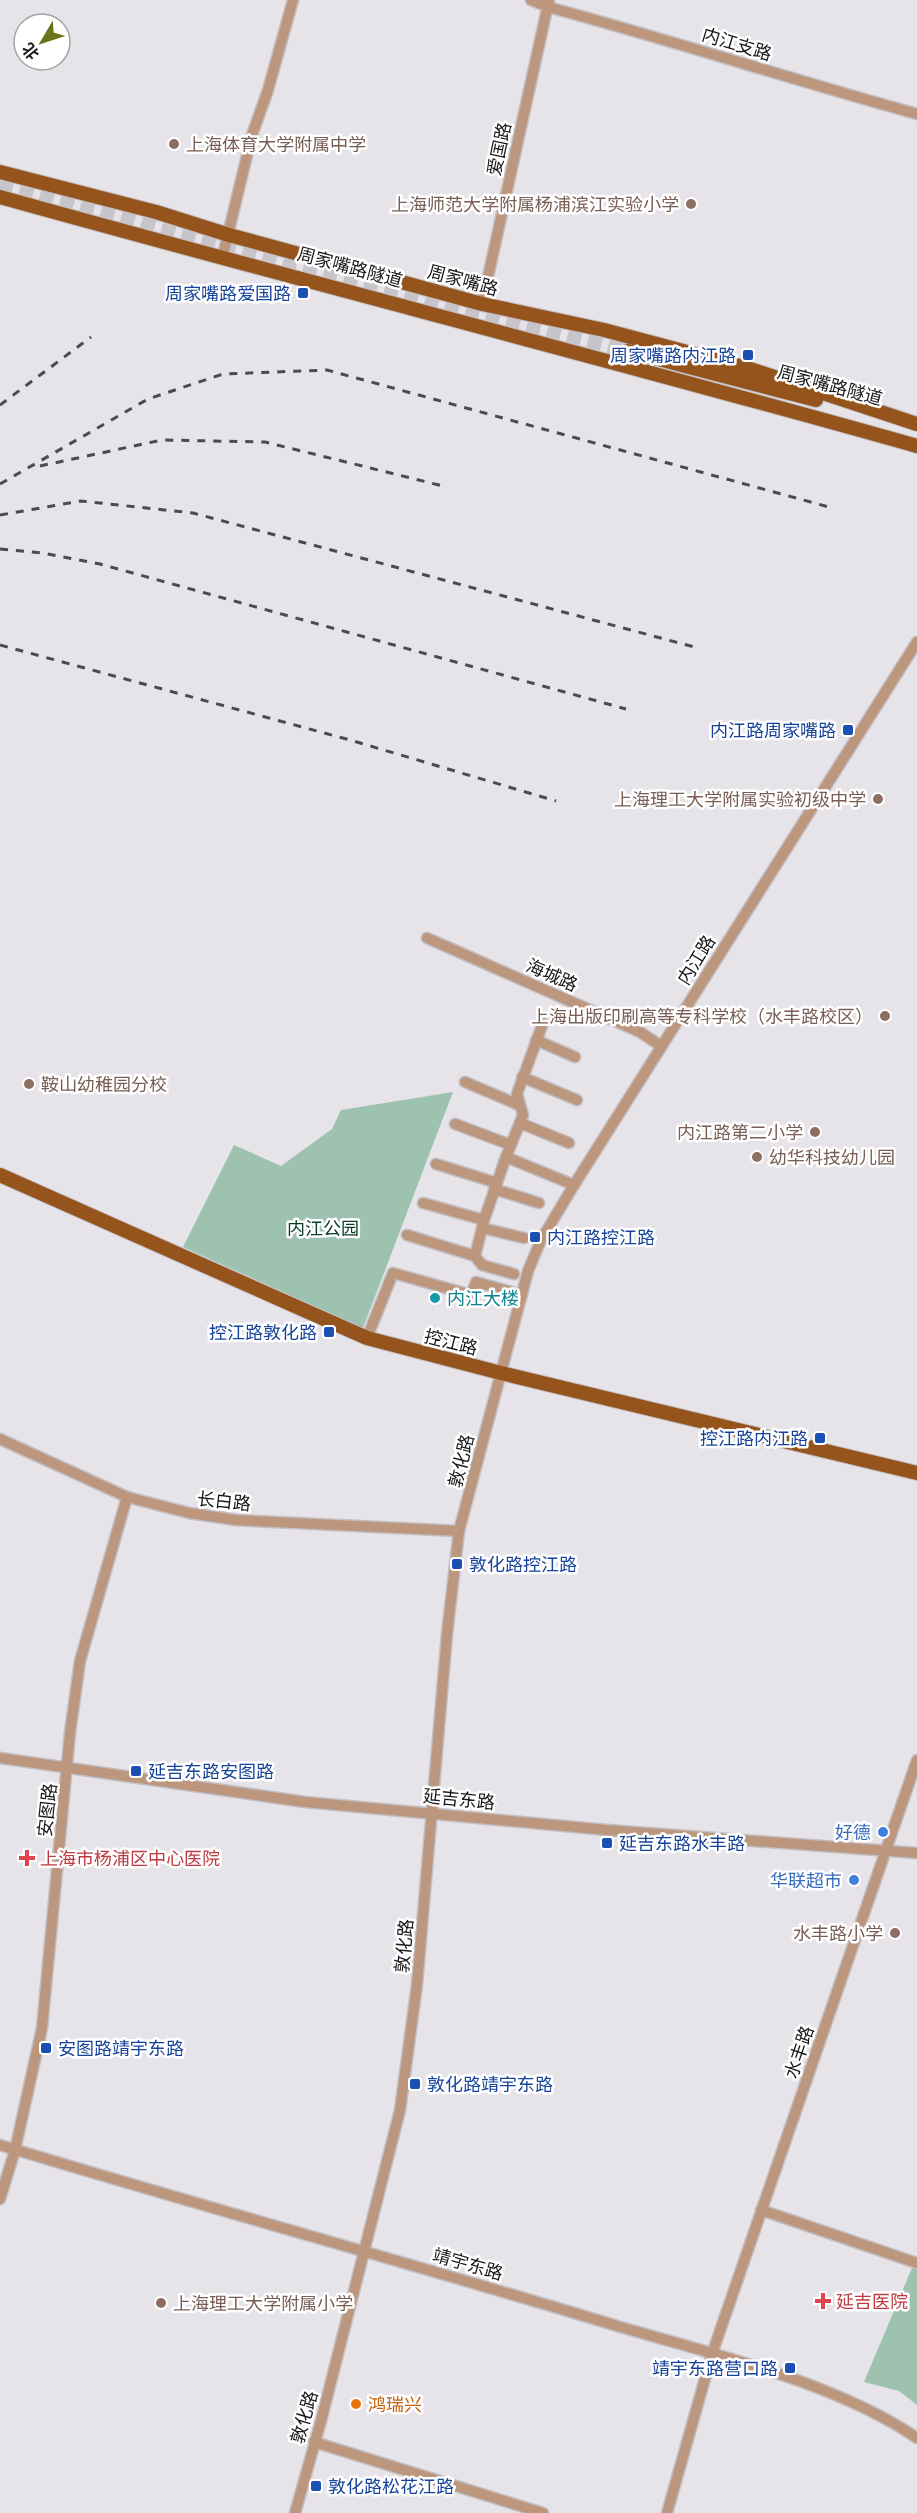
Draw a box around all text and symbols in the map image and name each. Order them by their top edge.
north arrow [12,12,72,72]
street label: 内江支路 [700,23,774,65]
text: 北 [18,39,43,63]
street label: 爱国路 [483,120,515,178]
place label: 上海体育大学附属中学 [186,134,366,155]
marker: 上海体育大学附属中学 [167,137,181,151]
place label: 上海师范大学附属杨浦滨江实验小学 [391,194,679,215]
marker: 上海师范大学附属杨浦滨江实验小学 [684,197,698,211]
street label: 周家嘴路隧道 [295,243,405,291]
street label: 周家嘴路 [426,261,500,299]
place label: 周家嘴路爱国路 [165,283,291,304]
marker: 周家嘴路爱国路 [296,286,310,300]
place label: 周家嘴路内江路 [610,345,736,366]
marker: 周家嘴路内江路 [741,348,755,362]
street label: 周家嘴路隧道 [775,361,885,409]
place label: 内江路周家嘴路 [710,720,836,741]
marker: 内江路周家嘴路 [841,723,855,737]
place label: 上海理工大学附属实验初级中学 [614,789,866,810]
marker: 上海理工大学附属实验初级中学 [871,792,885,806]
street label: 内江路 [673,932,719,988]
street label: 海城路 [523,954,581,996]
place label: 上海出版印刷高等专科学校（水丰路校区） [531,1006,873,1027]
marker: 上海出版印刷高等专科学校（水丰路校区） [878,1009,892,1023]
place label: 鞍山幼稚园分校 [41,1074,167,1095]
marker: 鞍山幼稚园分校 [22,1077,36,1091]
place label: 内江路第二小学 [677,1122,803,1143]
marker: 内江路第二小学 [808,1125,822,1139]
place label: 幼华科技幼儿园 [769,1147,895,1168]
marker: 幼华科技幼儿园 [750,1150,764,1164]
park label: 内江公园 [287,1218,359,1239]
place label: 内江路控江路 [547,1227,655,1248]
marker: 内江路控江路 [528,1230,542,1244]
place label: 内江大楼 [447,1288,519,1309]
marker: 内江大楼 [428,1291,442,1305]
place label: 控江路敦化路 [209,1322,317,1343]
marker: 控江路敦化路 [322,1325,336,1339]
street label: 控江路 [422,1325,480,1359]
place label: 控江路内江路 [700,1428,808,1449]
marker: 控江路内江路 [813,1431,827,1445]
street label: 敦化路 [444,1432,478,1490]
street label: 长白路 [196,1488,252,1514]
place label: 敦化路控江路 [469,1554,577,1575]
marker: 敦化路控江路 [450,1557,464,1571]
place label: 延吉东路安图路 [148,1761,274,1782]
marker: 延吉东路安图路 [129,1764,143,1778]
street label: 安图路 [34,1782,60,1838]
street label: 延吉东路 [422,1785,496,1813]
place label: 好德 [835,1822,871,1843]
marker: 好德 [876,1825,890,1839]
place label: 延吉东路水丰路 [619,1833,745,1854]
marker: 延吉东路水丰路 [600,1836,614,1850]
place label: 上海市杨浦区中心医院 [40,1848,220,1869]
marker: 上海市杨浦区中心医院 [18,1849,36,1867]
place label: 华联超市 [770,1870,842,1891]
marker: 华联超市 [847,1873,861,1887]
street label: 敦化路 [391,1918,417,1974]
place label: 水丰路小学 [793,1923,883,1944]
marker: 水丰路小学 [888,1926,902,1940]
street label: 水丰路 [780,2023,818,2081]
place label: 安图路靖宇东路 [58,2038,184,2059]
marker: 安图路靖宇东路 [39,2041,53,2055]
place label: 敦化路靖宇东路 [427,2074,553,2095]
marker: 敦化路靖宇东路 [408,2077,422,2091]
street label: 靖宇东路 [431,2244,505,2284]
place label: 延吉医院 [836,2291,908,2312]
marker: 延吉医院 [814,2292,832,2310]
place label: 上海理工大学附属小学 [173,2293,353,2314]
marker: 上海理工大学附属小学 [154,2296,168,2310]
place label: 靖宇东路营口路 [652,2358,778,2379]
marker: 靖宇东路营口路 [783,2361,797,2375]
street label: 敦化路 [286,2388,322,2446]
place label: 鸿瑞兴 [368,2394,422,2415]
marker: 鸿瑞兴 [349,2397,363,2411]
place label: 敦化路松花江路 [328,2476,454,2497]
marker: 敦化路松花江路 [309,2479,323,2493]

